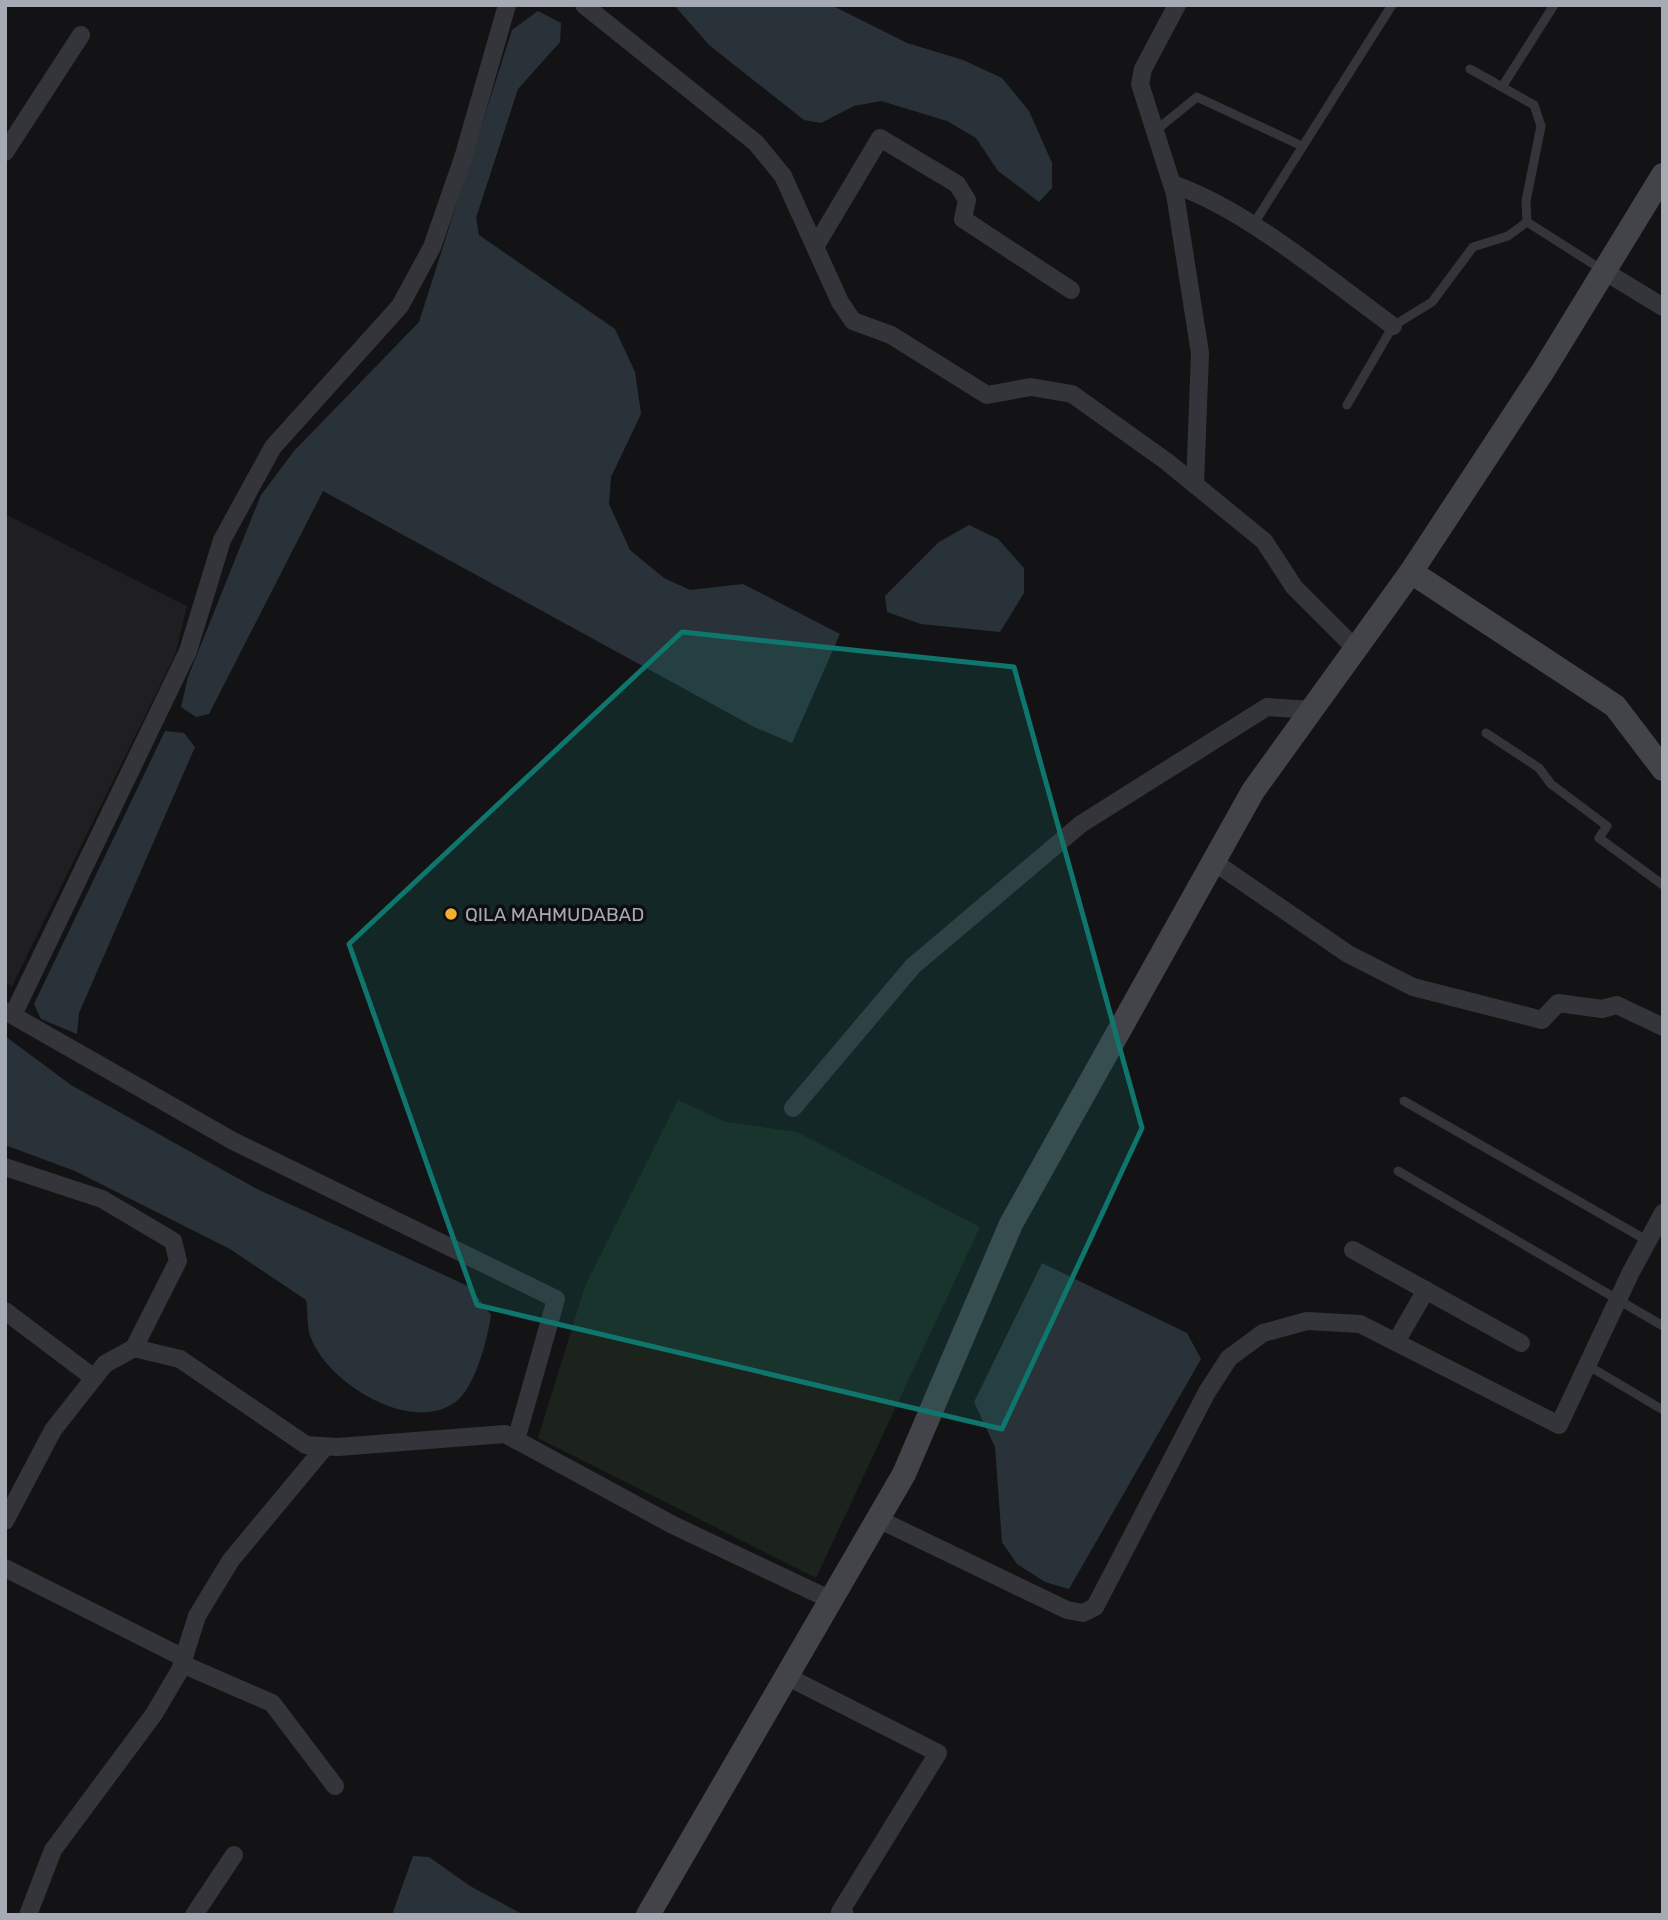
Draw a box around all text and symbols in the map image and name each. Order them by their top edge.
place label: QILA MAHMUDABAD [465,903,644,926]
marker: QILA MAHMUDABAD [443,906,459,922]

